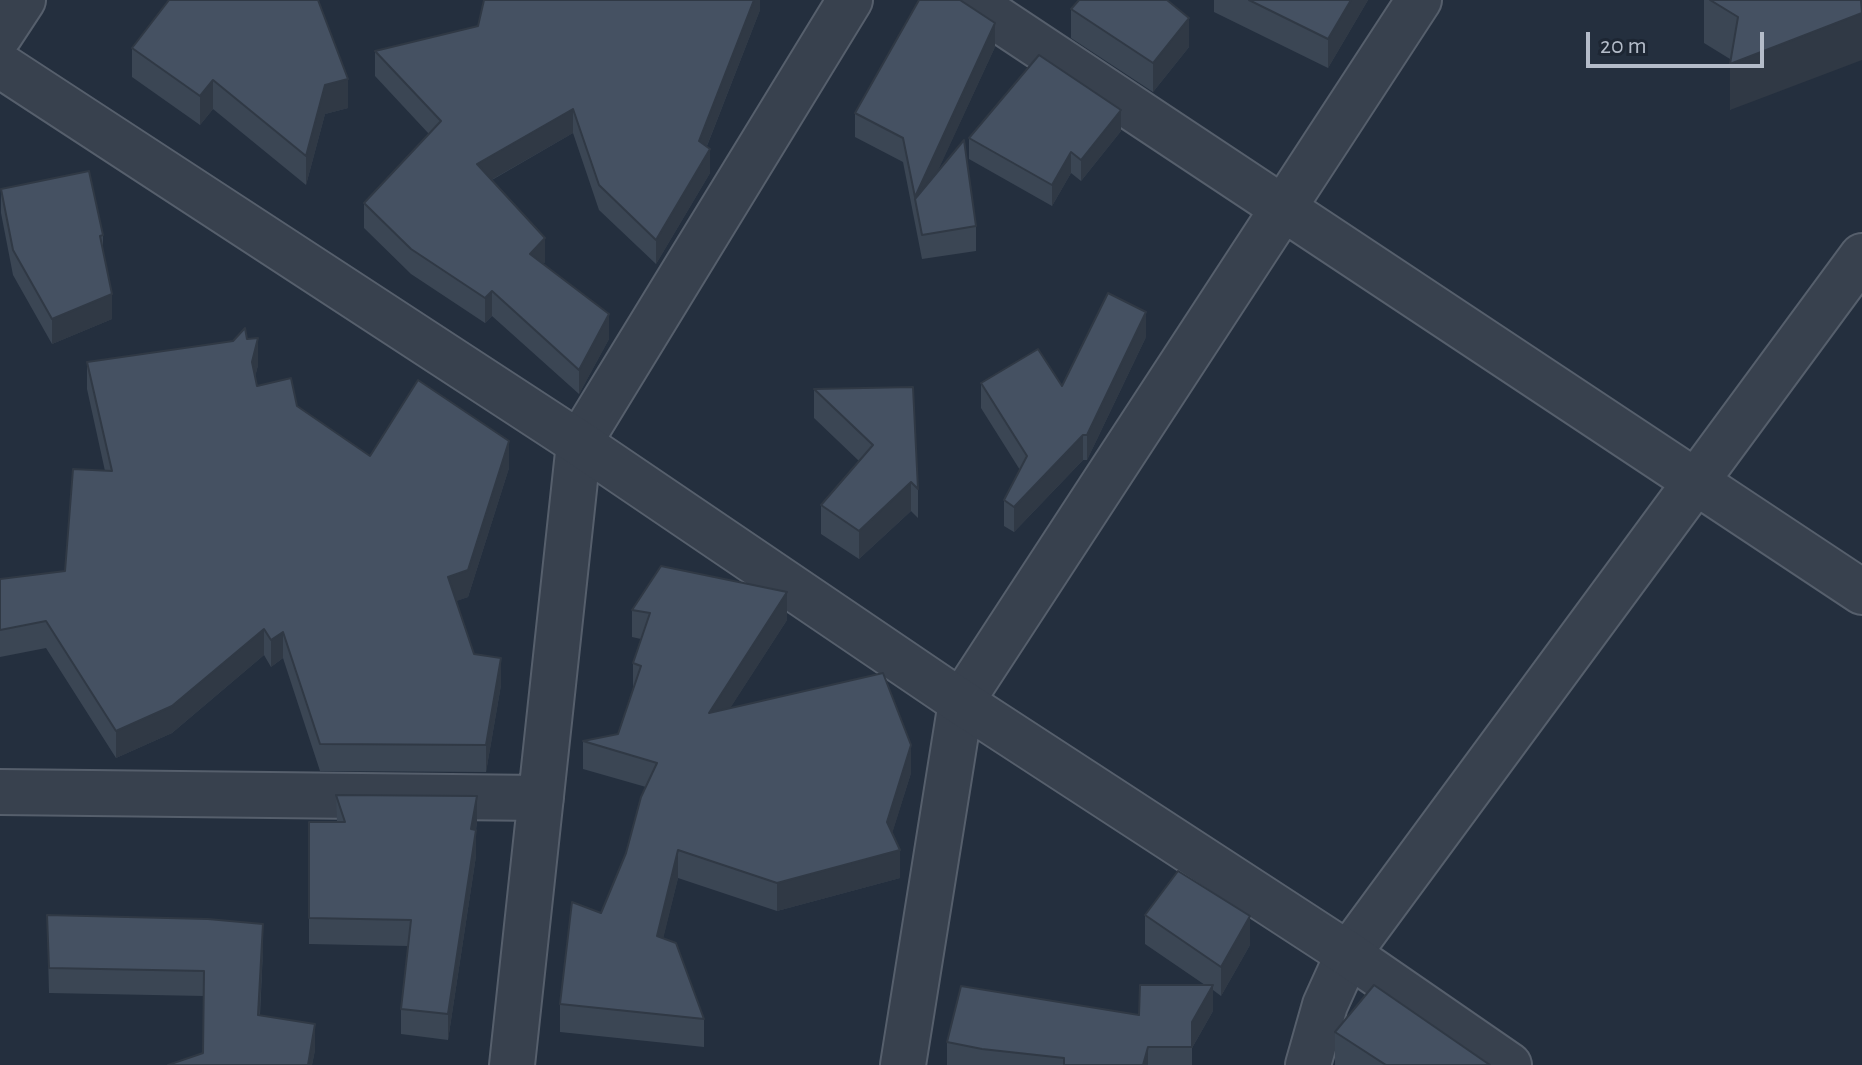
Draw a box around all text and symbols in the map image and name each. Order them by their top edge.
scale bar [1590,16,1768,66]
text: 20 m [1600,34,1647,58]

